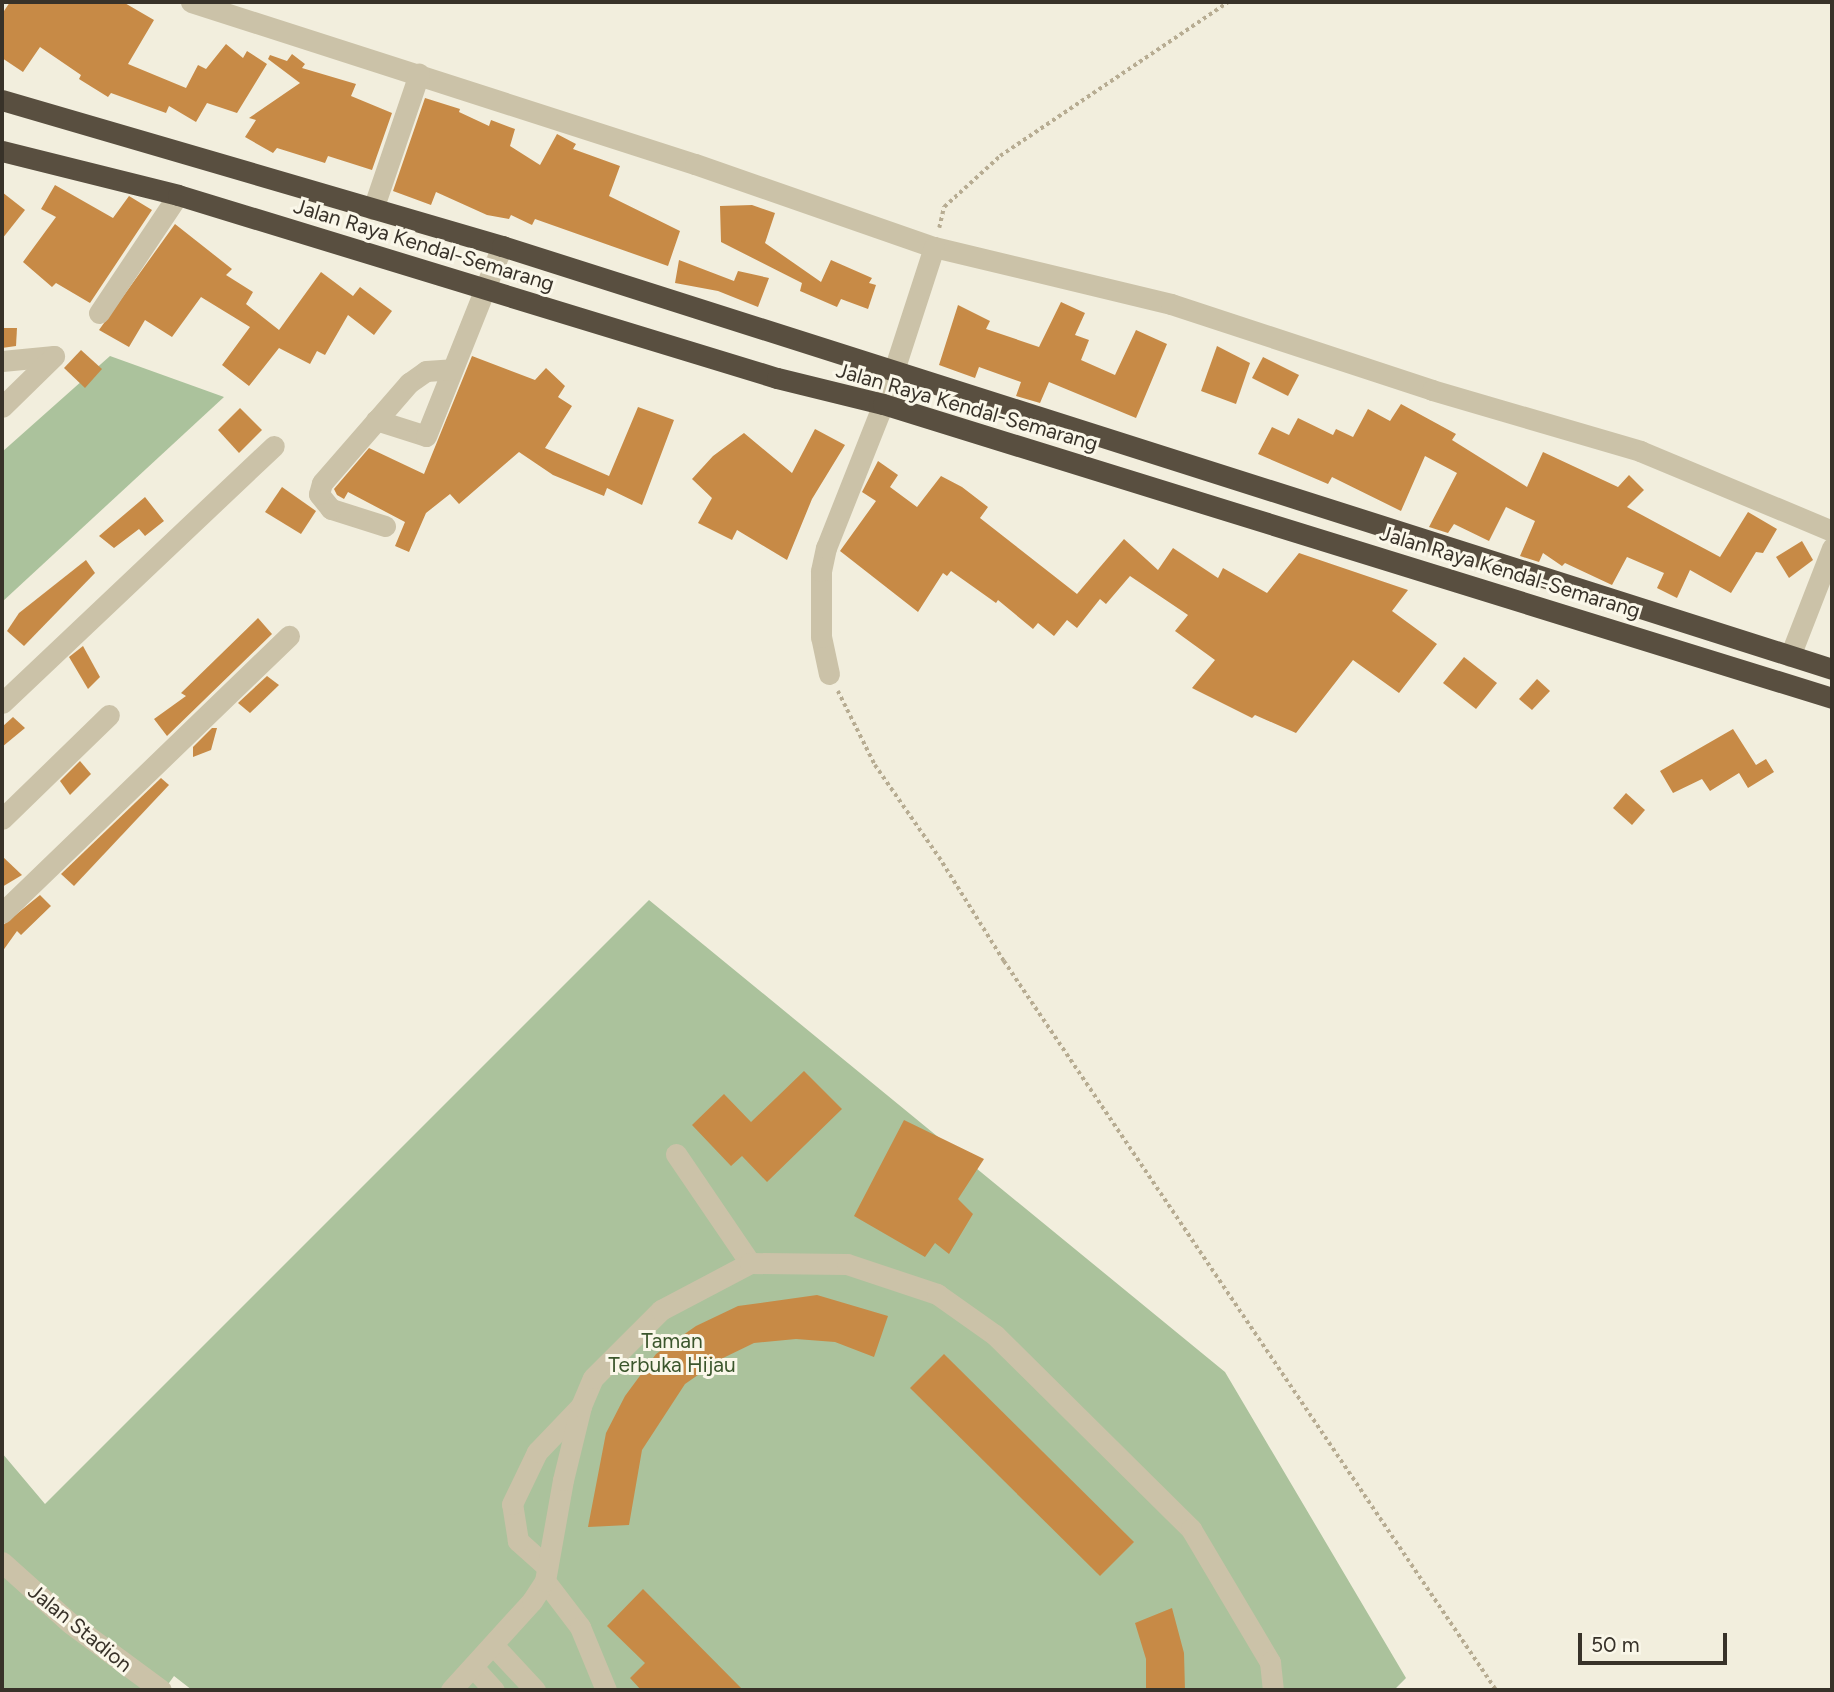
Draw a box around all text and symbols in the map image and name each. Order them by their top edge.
street label: Jalan Raya Kendal-Semarang [291,193,557,297]
street label: Jalan Raya Kendal-Semarang [833,358,1101,456]
street label: Jalan Raya Kendal-Semarang [1377,520,1643,624]
park label: Taman Terbuka Hijau [608,1328,736,1378]
street label: Jalan Stadion [23,1578,137,1678]
scale bar [1582,1618,1731,1662]
text: 50 m [1591,1632,1640,1657]

